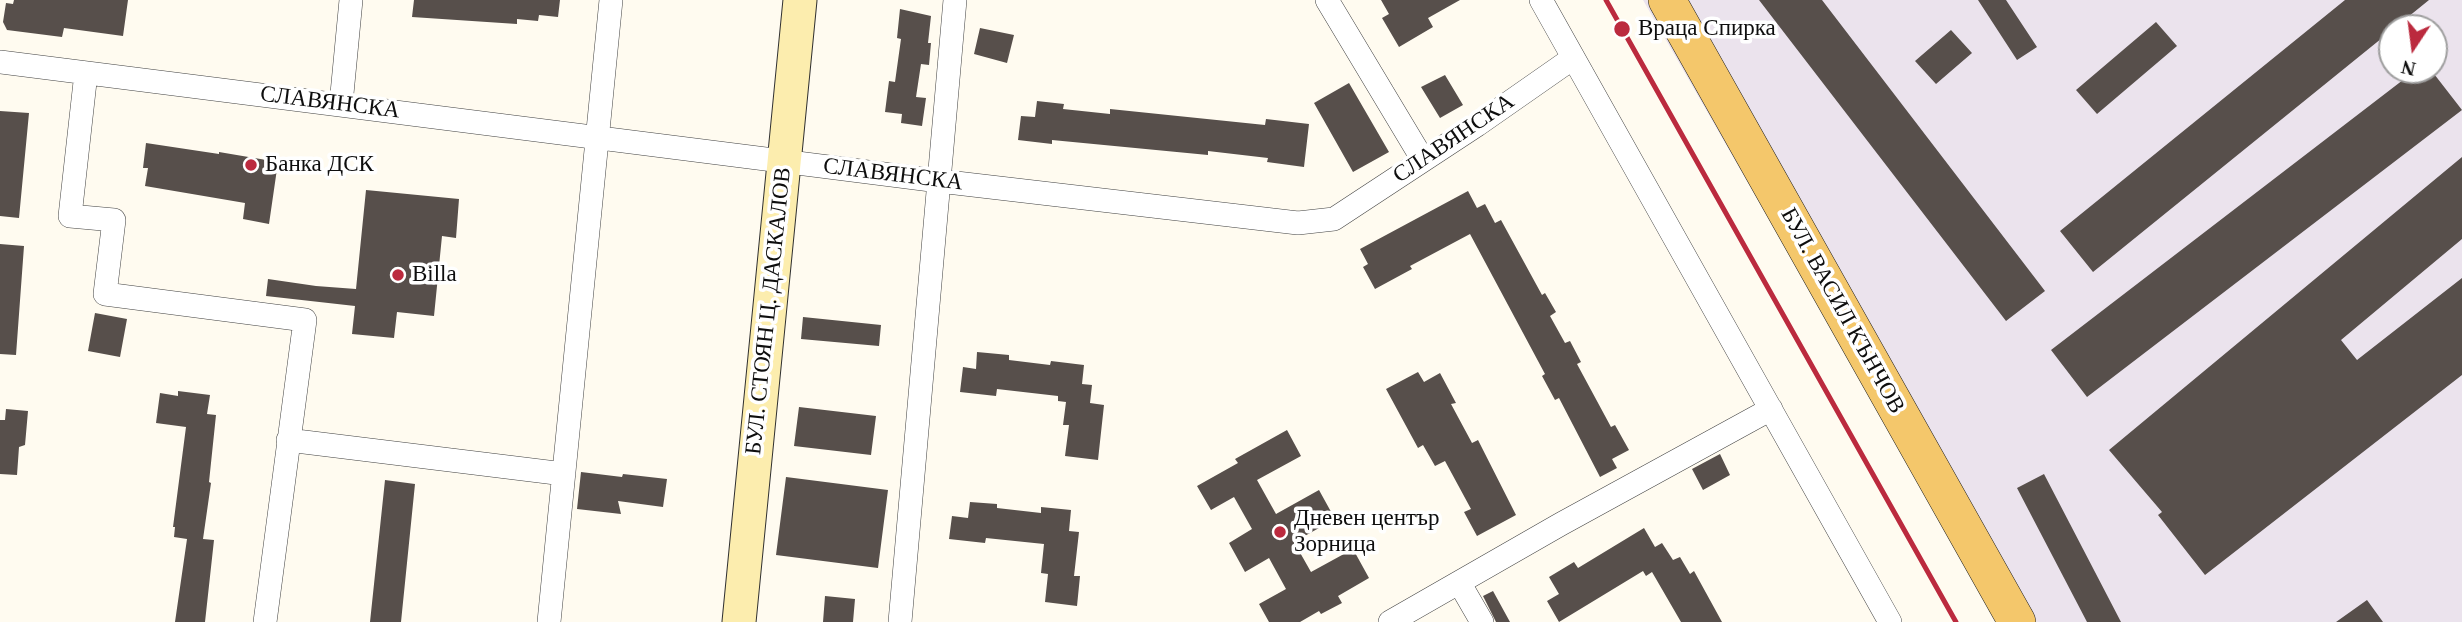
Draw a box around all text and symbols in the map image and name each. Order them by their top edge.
north arrow [2378,14,2448,84]
place label: Враца Спирка [1638,15,1776,43]
marker: Враца Спирка [1612,19,1632,39]
text: N [2400,56,2418,80]
street label: СЛАВЯНСКА [259,81,401,125]
street label: СЛАВЯНСКА [1388,88,1520,190]
place label: Банка ДСК [265,151,374,179]
street label: СЛАВЯНСКА [822,153,964,197]
marker: Банка ДСК [243,157,259,173]
street label: БУЛ. СТОЯН Ц. ДАСКАЛОВ [740,166,798,456]
street label: БУЛ. ВАСИЛ КЪНЧОВ [1774,203,1910,419]
place label: Billa [412,261,457,289]
marker: Billa [390,267,406,283]
place label: Дневен център Зорница [1294,505,1439,559]
marker: Дневен център Зорница [1272,524,1288,540]

